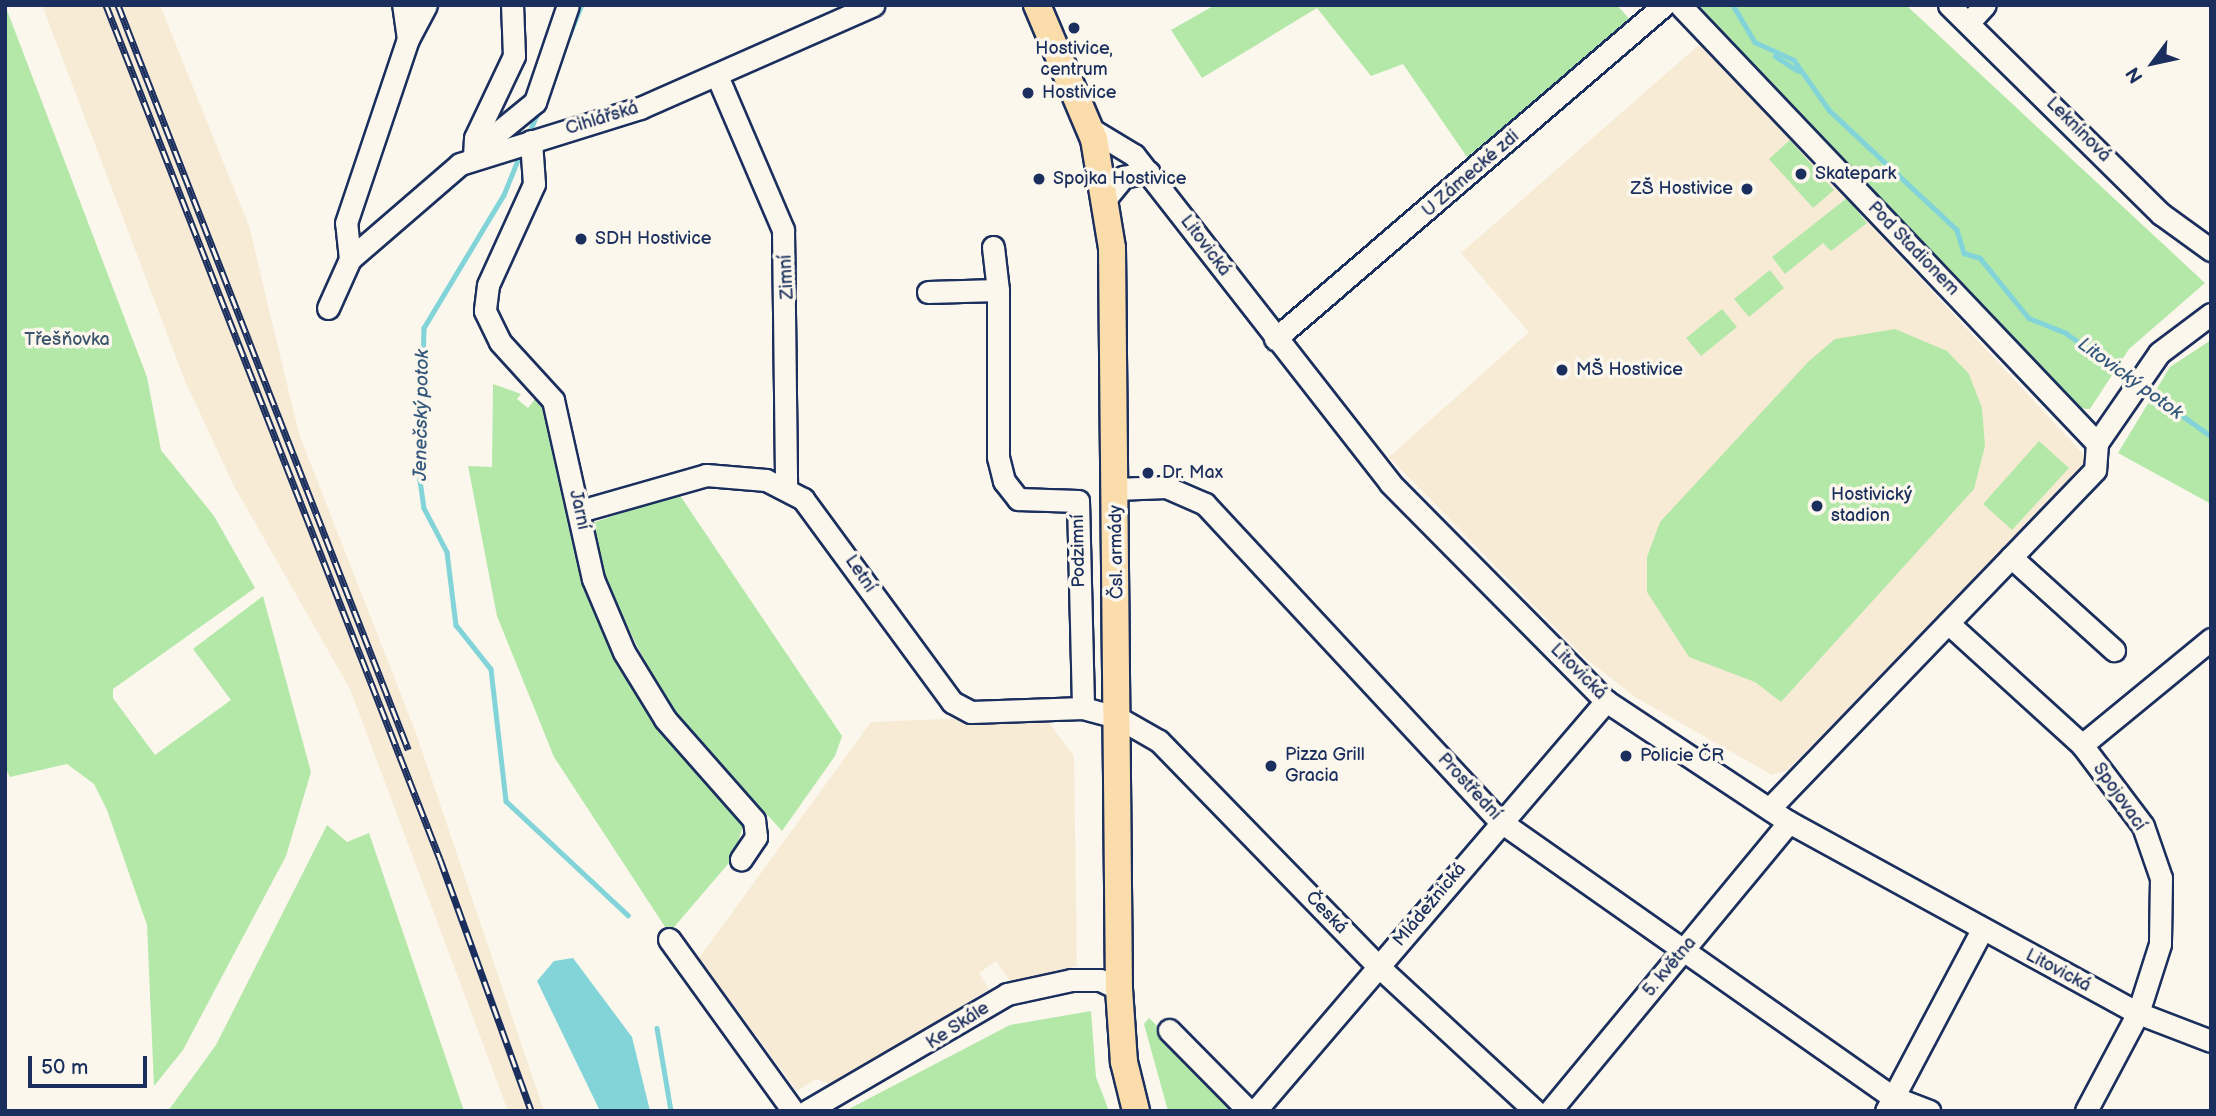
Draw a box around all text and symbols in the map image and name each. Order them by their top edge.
marker: Hostivice, centrum [1066,20,1082,36]
north arrow [2118,28,2188,98]
place label: Hostivice, centrum [1035,39,1113,82]
text: N [2121,62,2149,87]
place label: Hostivice [1042,82,1117,104]
marker: Hostivice [1020,85,1036,101]
street label: Leknínová [2041,93,2115,167]
street label: Cihlářská [563,98,641,140]
street label: U Zámecké zdi [1418,126,1524,222]
place label: Skatepark [1815,163,1896,185]
marker: Skatepark [1793,166,1809,182]
place label: Spojka Hostivice [1053,168,1187,190]
marker: Spojka Hostivice [1031,171,1047,187]
place label: ZŠ Hostivice [1631,178,1733,200]
marker: ZŠ Hostivice [1739,181,1755,197]
street label: Pod Stadionem [1863,197,1963,301]
street label: Litovická [1175,211,1235,281]
place label: SDH Hostivice [595,228,712,250]
marker: SDH Hostivice [573,231,589,247]
street label: Zimní [775,254,799,300]
park label: Třešňovka [24,329,110,351]
water label: Litovický potok [2072,333,2188,425]
water label: Jenečský potok [409,348,435,482]
place label: MŠ Hostivice [1576,359,1683,381]
marker: MŠ Hostivice [1554,362,1570,378]
place label: Dr. Max [1162,462,1223,484]
marker: Dr. Max [1140,465,1156,481]
place label: Hostivický stadion [1831,485,1912,528]
street label: Jarní [564,488,594,532]
marker: Hostivický stadion [1809,498,1825,514]
street label: Čsl. armády [1105,505,1129,599]
street label: Podzimní [1068,514,1090,588]
street label: Letní [840,551,880,597]
street label: Litovická [1545,639,1611,705]
place label: Pizza Grill Gracia [1285,745,1365,788]
place label: Policie ČR [1640,745,1724,767]
marker: Policie ČR [1618,748,1634,764]
street label: Prostřední [1433,749,1505,825]
marker: Pizza Grill Gracia [1263,758,1279,774]
street label: Spojovací [2088,759,2150,835]
street label: Mládežnická [1389,859,1471,951]
street label: Česká [1300,887,1352,939]
street label: 5. května [1639,933,1701,1001]
street label: Litovická [2022,945,2094,997]
street label: Ke Skále [922,998,994,1054]
scale bar [32,1042,150,1086]
text: 50 m [41,1055,88,1080]

